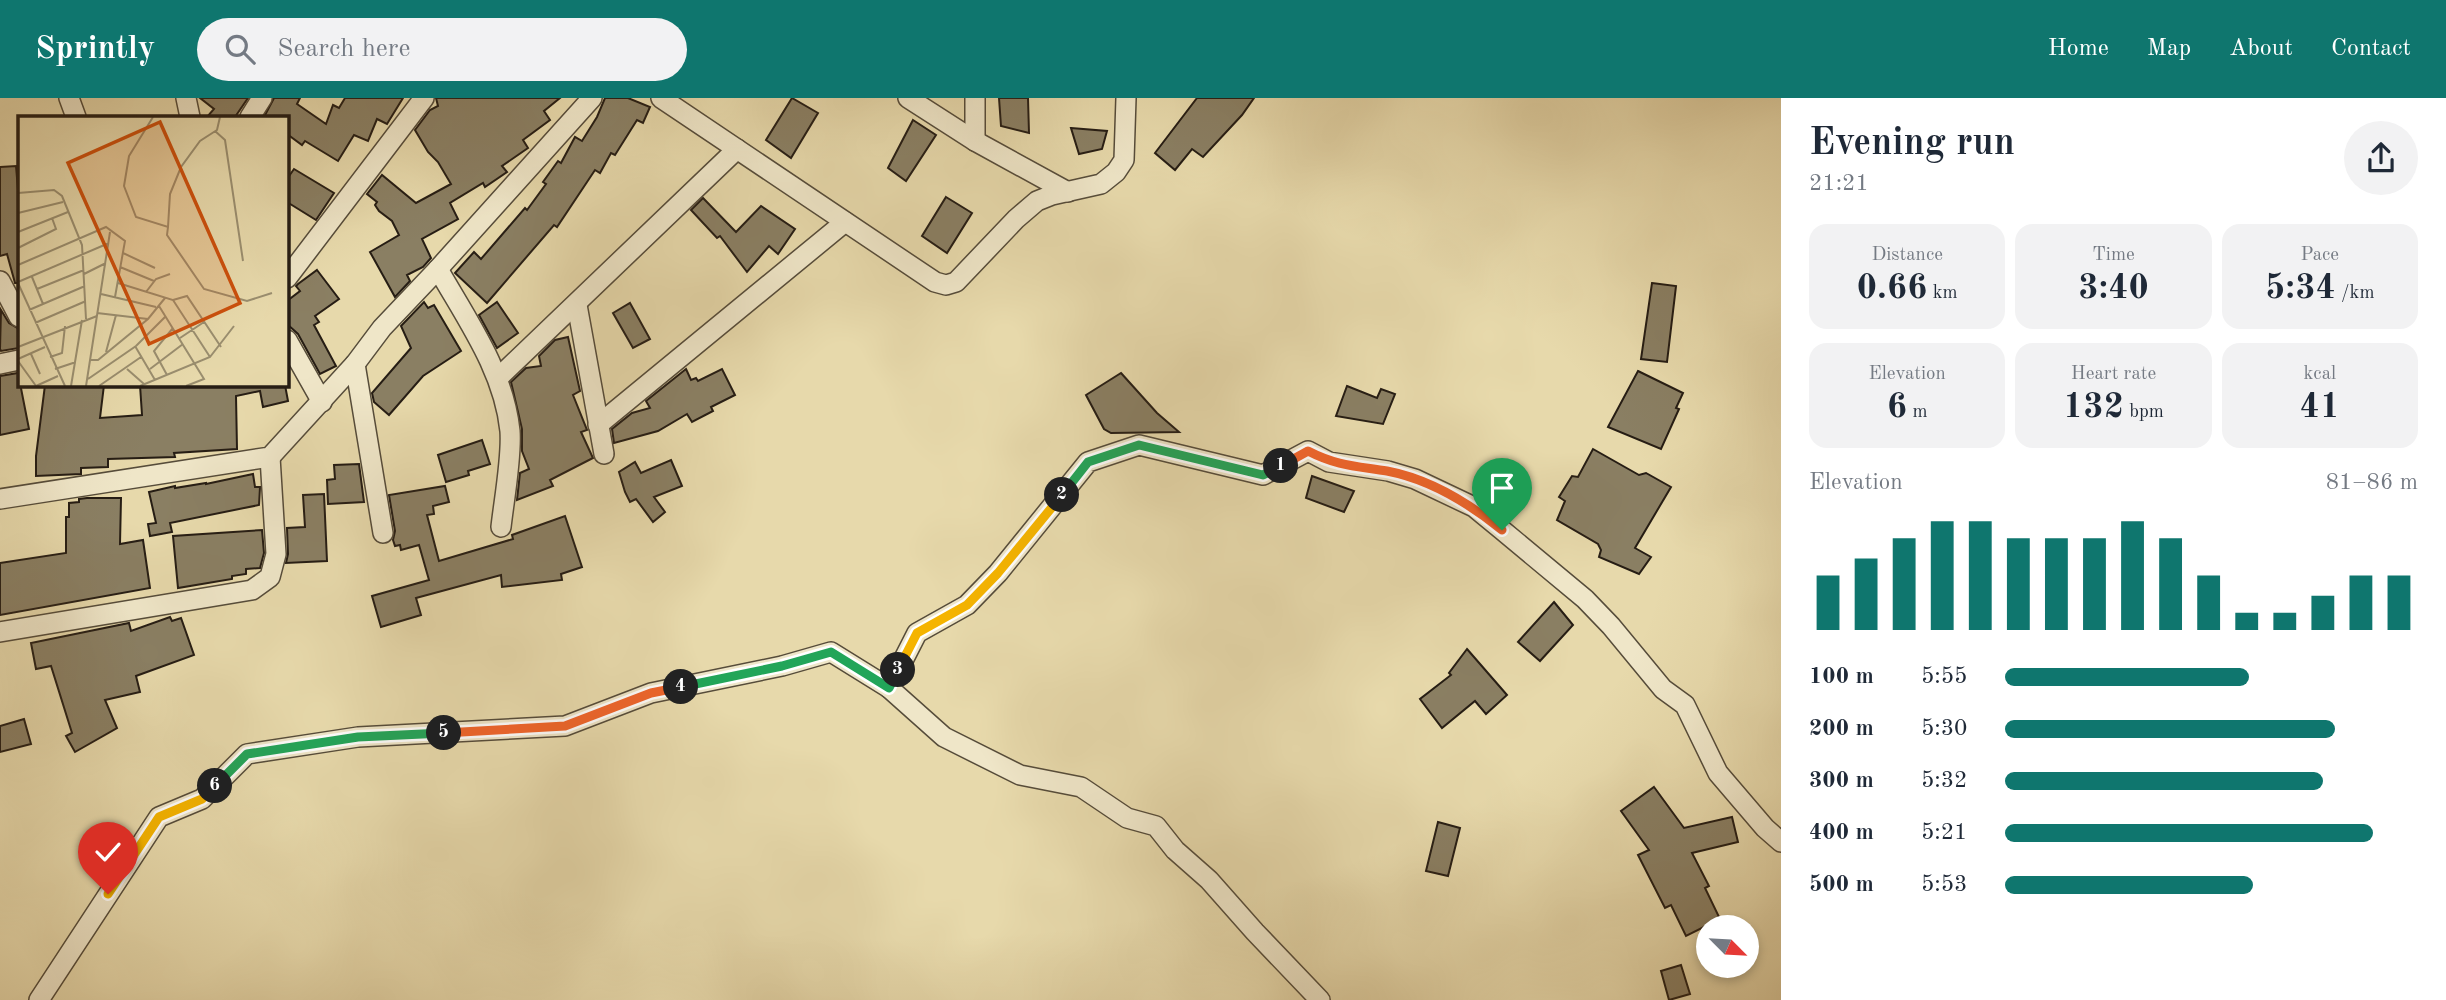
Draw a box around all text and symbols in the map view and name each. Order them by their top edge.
search box [197,18,687,81]
icon: search [221,30,259,68]
text: Sprintly [35,33,155,66]
text: Search here [277,36,410,62]
text: Home [2048,37,2109,61]
text: Map [2147,37,2191,61]
text: About [2229,37,2293,61]
text: Contact [2331,37,2411,61]
inset map [18,116,289,387]
button: share [2344,121,2418,195]
text: Evening run [1809,125,2015,163]
text: 21:21 [1809,172,1869,195]
text: Distance [1871,246,1943,265]
text: Time [2092,246,2135,265]
text: Pace [2301,246,2339,265]
text: 0.66 [1857,271,1927,306]
text: 3:40 [2078,271,2149,306]
text: 5:34 [2265,271,2336,306]
text: km [1927,284,1958,303]
text: /km [2336,284,2375,303]
text: Elevation [1869,365,1946,384]
text: Heart rate [2071,365,2156,384]
text: kcal [2303,365,2336,384]
text: 6 [1887,390,1907,425]
text: 132 [2063,390,2124,425]
text: 41 [2300,390,2340,425]
text: m [1907,403,1928,422]
text: bpm [2124,403,2164,422]
pin: 1 [1264,448,1298,484]
text: 1 [1275,456,1286,475]
pin [1472,458,1532,530]
icon: arrive [1483,469,1521,507]
text: Elevation [1809,471,1903,494]
text: 81–86 m [2326,471,2418,494]
pin: 2 [1044,478,1080,512]
text: 2 [1056,485,1067,504]
pin: 3 [880,652,916,688]
text: 3 [892,660,903,679]
text: 100 m [1809,665,1874,688]
text: 5:55 [1921,665,1967,688]
pin: 4 [664,670,698,704]
text: 4 [675,677,686,696]
pin: 5 [426,716,462,750]
text: 200 m [1809,717,1874,740]
text: 5:30 [1921,717,1967,740]
text: 5 [438,723,449,742]
pin: 6 [198,768,232,804]
text: 300 m [1809,769,1874,792]
text: 5:32 [1921,769,1967,792]
text: 6 [209,776,220,795]
text: 400 m [1809,821,1874,844]
text: 5:21 [1921,821,1967,844]
pin [78,822,138,894]
icon: check [89,833,127,871]
text: 500 m [1809,873,1874,896]
text: 5:53 [1921,873,1967,896]
north arrow [1696,915,1759,978]
map controls [1696,915,1759,978]

